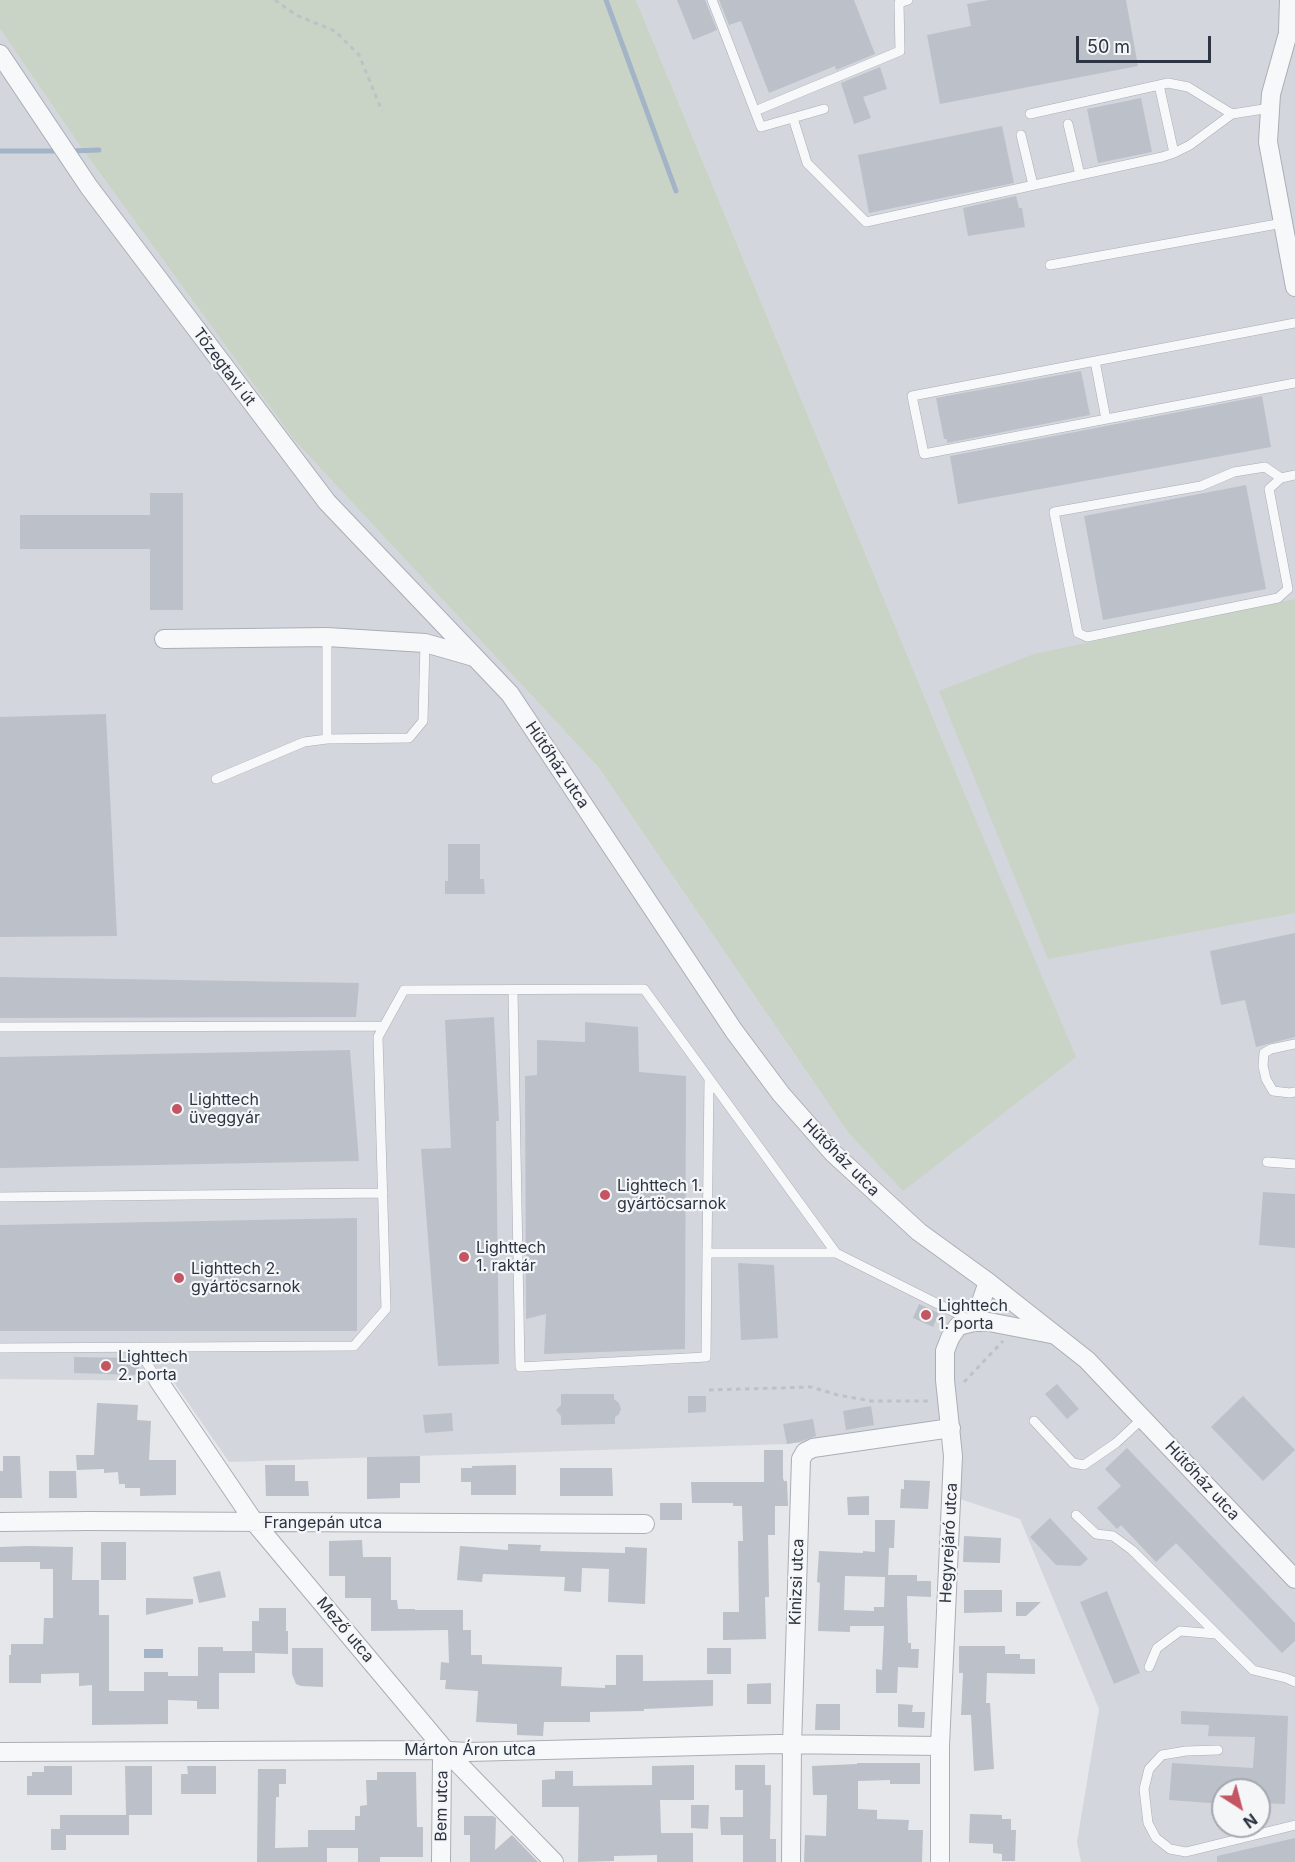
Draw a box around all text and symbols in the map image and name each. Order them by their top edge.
scale bar [1079,24,1214,62]
text: 50 m [1087,36,1130,57]
street label: Tőzegtavi út [189,324,259,410]
street label: Hűtőház utca [521,718,593,812]
place label: Lighttech üveggyár [189,1090,260,1128]
marker: Lighttech üveggyár [170,1102,184,1116]
street label: Hűtőház utca [799,1116,883,1200]
place label: Lighttech 1. gyártöcsarnok [617,1176,726,1214]
marker: Lighttech 1. gyártöcsarnok [598,1188,612,1202]
place label: Lighttech 1. raktár [476,1238,546,1276]
marker: Lighttech 1. raktár [457,1250,471,1264]
place label: Lighttech 2. gyártöcsarnok [191,1259,300,1297]
marker: Lighttech 2. gyártöcsarnok [172,1271,186,1285]
place label: Lighttech 1. porta [938,1296,1008,1334]
marker: Lighttech 1. porta [919,1308,933,1322]
place label: Lighttech 2. porta [118,1347,188,1385]
marker: Lighttech 2. porta [99,1359,113,1373]
street label: Hűtőház utca [1161,1438,1243,1524]
street label: Hegyrejáró utca [936,1482,962,1604]
street label: Frangepán utca [264,1513,382,1533]
street label: Kinizsi utca [786,1538,808,1626]
street label: Mező utca [312,1594,378,1666]
street label: Márton Áron utca [404,1740,536,1760]
street label: Bem utca [432,1770,452,1842]
north arrow [1211,1778,1271,1838]
text: N [1240,1809,1261,1833]

